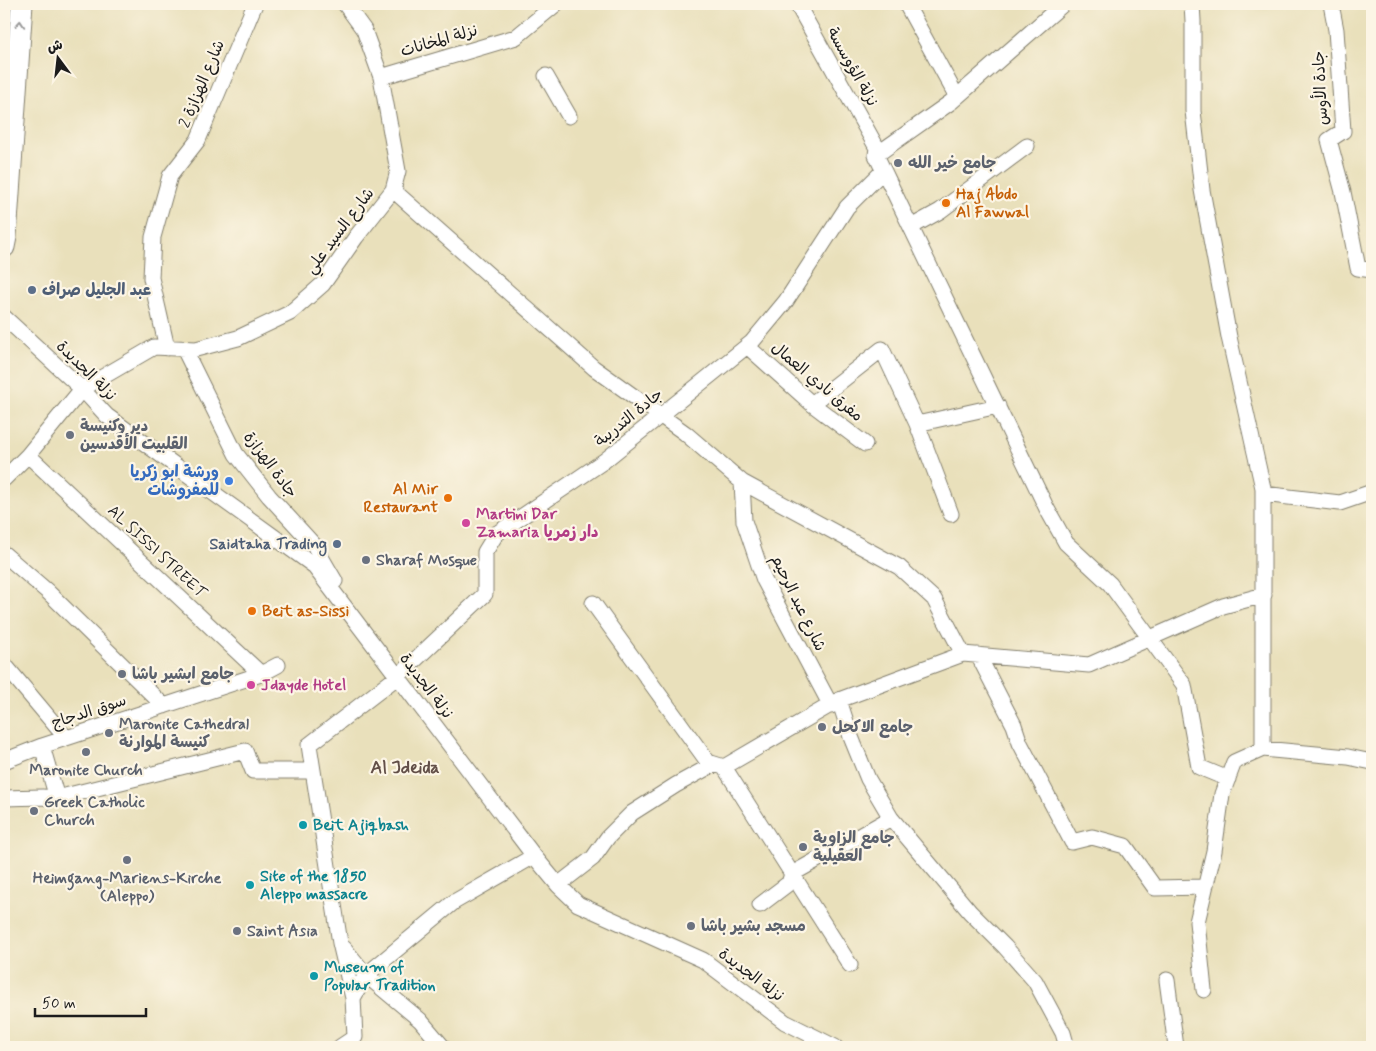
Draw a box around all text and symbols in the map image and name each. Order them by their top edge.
one-way arrow [15,20,26,28]
street label: نزلة المخانات [398,20,480,62]
street label: نزلة الؤوسسة [822,24,882,110]
north arrow [32,32,82,82]
text: ش [45,36,65,57]
street label: شارع الهزازة 2 [174,37,230,131]
street label: جادة الأوس [1308,50,1333,126]
place label: جامع خير الله [908,153,996,174]
marker: جامع خير الله [892,157,904,169]
street label: شارع السيد علي [301,184,382,280]
place label: Haj Abdo Al Fawwal [956,184,1029,223]
marker: Haj Abdo Al Fawwal [940,197,952,209]
place label: عبد الجليل صراف [42,280,152,301]
marker: عبد الجليل صراف [26,284,38,296]
street label: نزلة الجديدة [51,336,121,406]
street label: مفرق نادي العمال [767,337,867,427]
street label: جادة التدريبة [591,384,667,452]
place label: دير وكنيسة القلبيت الأقدسين [80,416,188,455]
street label: جادة الهزازة [238,428,302,502]
marker: دير وكنيسة القلبيت الأقدسين [64,429,76,441]
place label: ورشة ابو زكريا للمفروشات [130,462,219,501]
marker: ورشة ابو زكريا للمفروشات [223,475,235,487]
place label: Al Mir Restaurant [364,479,439,518]
marker: Al Mir Restaurant [442,492,454,504]
street label: AL SISSI STREET [103,501,212,604]
place label: Martini Dar Zamaria دار زمريا [476,504,598,543]
marker: Martini Dar Zamaria دار زمريا [460,517,472,529]
place label: Saidtaha Trading [209,534,327,557]
marker: Saidtaha Trading [331,538,343,550]
place label: Sharaf Mosque [376,550,477,571]
street label: شارع عبد الرحيم [765,551,830,655]
marker: Sharaf Mosque [360,554,372,566]
place label: Beit as-Sissi [262,601,349,622]
marker: Beit as-Sissi [246,605,258,617]
street label: نزلة الجديدة [394,649,458,723]
place label: جامع ابشير باشا [132,664,234,685]
marker: جامع ابشير باشا [116,668,128,680]
place label: Jdayde Hotel [261,675,346,696]
marker: Jdayde Hotel [245,679,257,691]
street label: سوق الدجاج [49,690,129,734]
place label: Maronite Cathedral كنيسة الموارنة [119,714,249,753]
place label: جامع الاكحل [832,717,913,738]
marker: جامع الاكحل [816,721,828,733]
marker: Maronite Cathedral كنيسة الموارنة [103,727,115,739]
marker: Maronite Church [80,746,92,758]
district label: Al Jdeida [371,756,439,780]
place label: Maronite Church [29,760,143,781]
place label: Greek Catholic Church [44,792,145,831]
marker: Greek Catholic Church [28,805,40,817]
place label: Beit Ajiqbash [313,815,409,836]
marker: Beit Ajiqbash [297,819,309,831]
place label: جامع الزاوية العقيلية [813,828,895,867]
marker: جامع الزاوية العقيلية [797,841,809,853]
marker: Heimgang-Mariens-Kirche (Aleppo) [121,854,133,866]
place label: Site of the 1850 Aleppo massacre [260,866,368,905]
place label: Heimgang-Mariens-Kirche (Aleppo) [33,868,221,907]
marker: Site of the 1850 Aleppo massacre [244,879,256,891]
place label: مسجد بشير باشا [701,916,806,937]
marker: مسجد بشير باشا [685,920,697,932]
place label: Saint Asia [247,921,318,942]
marker: Saint Asia [231,925,243,937]
street label: نزلة الجديدة [714,943,788,1007]
place label: Museum of Popular Tradition [324,957,436,996]
marker: Museum of Popular Tradition [308,970,320,982]
scale bar [35,986,146,1018]
text: 50 m [42,994,76,1014]

